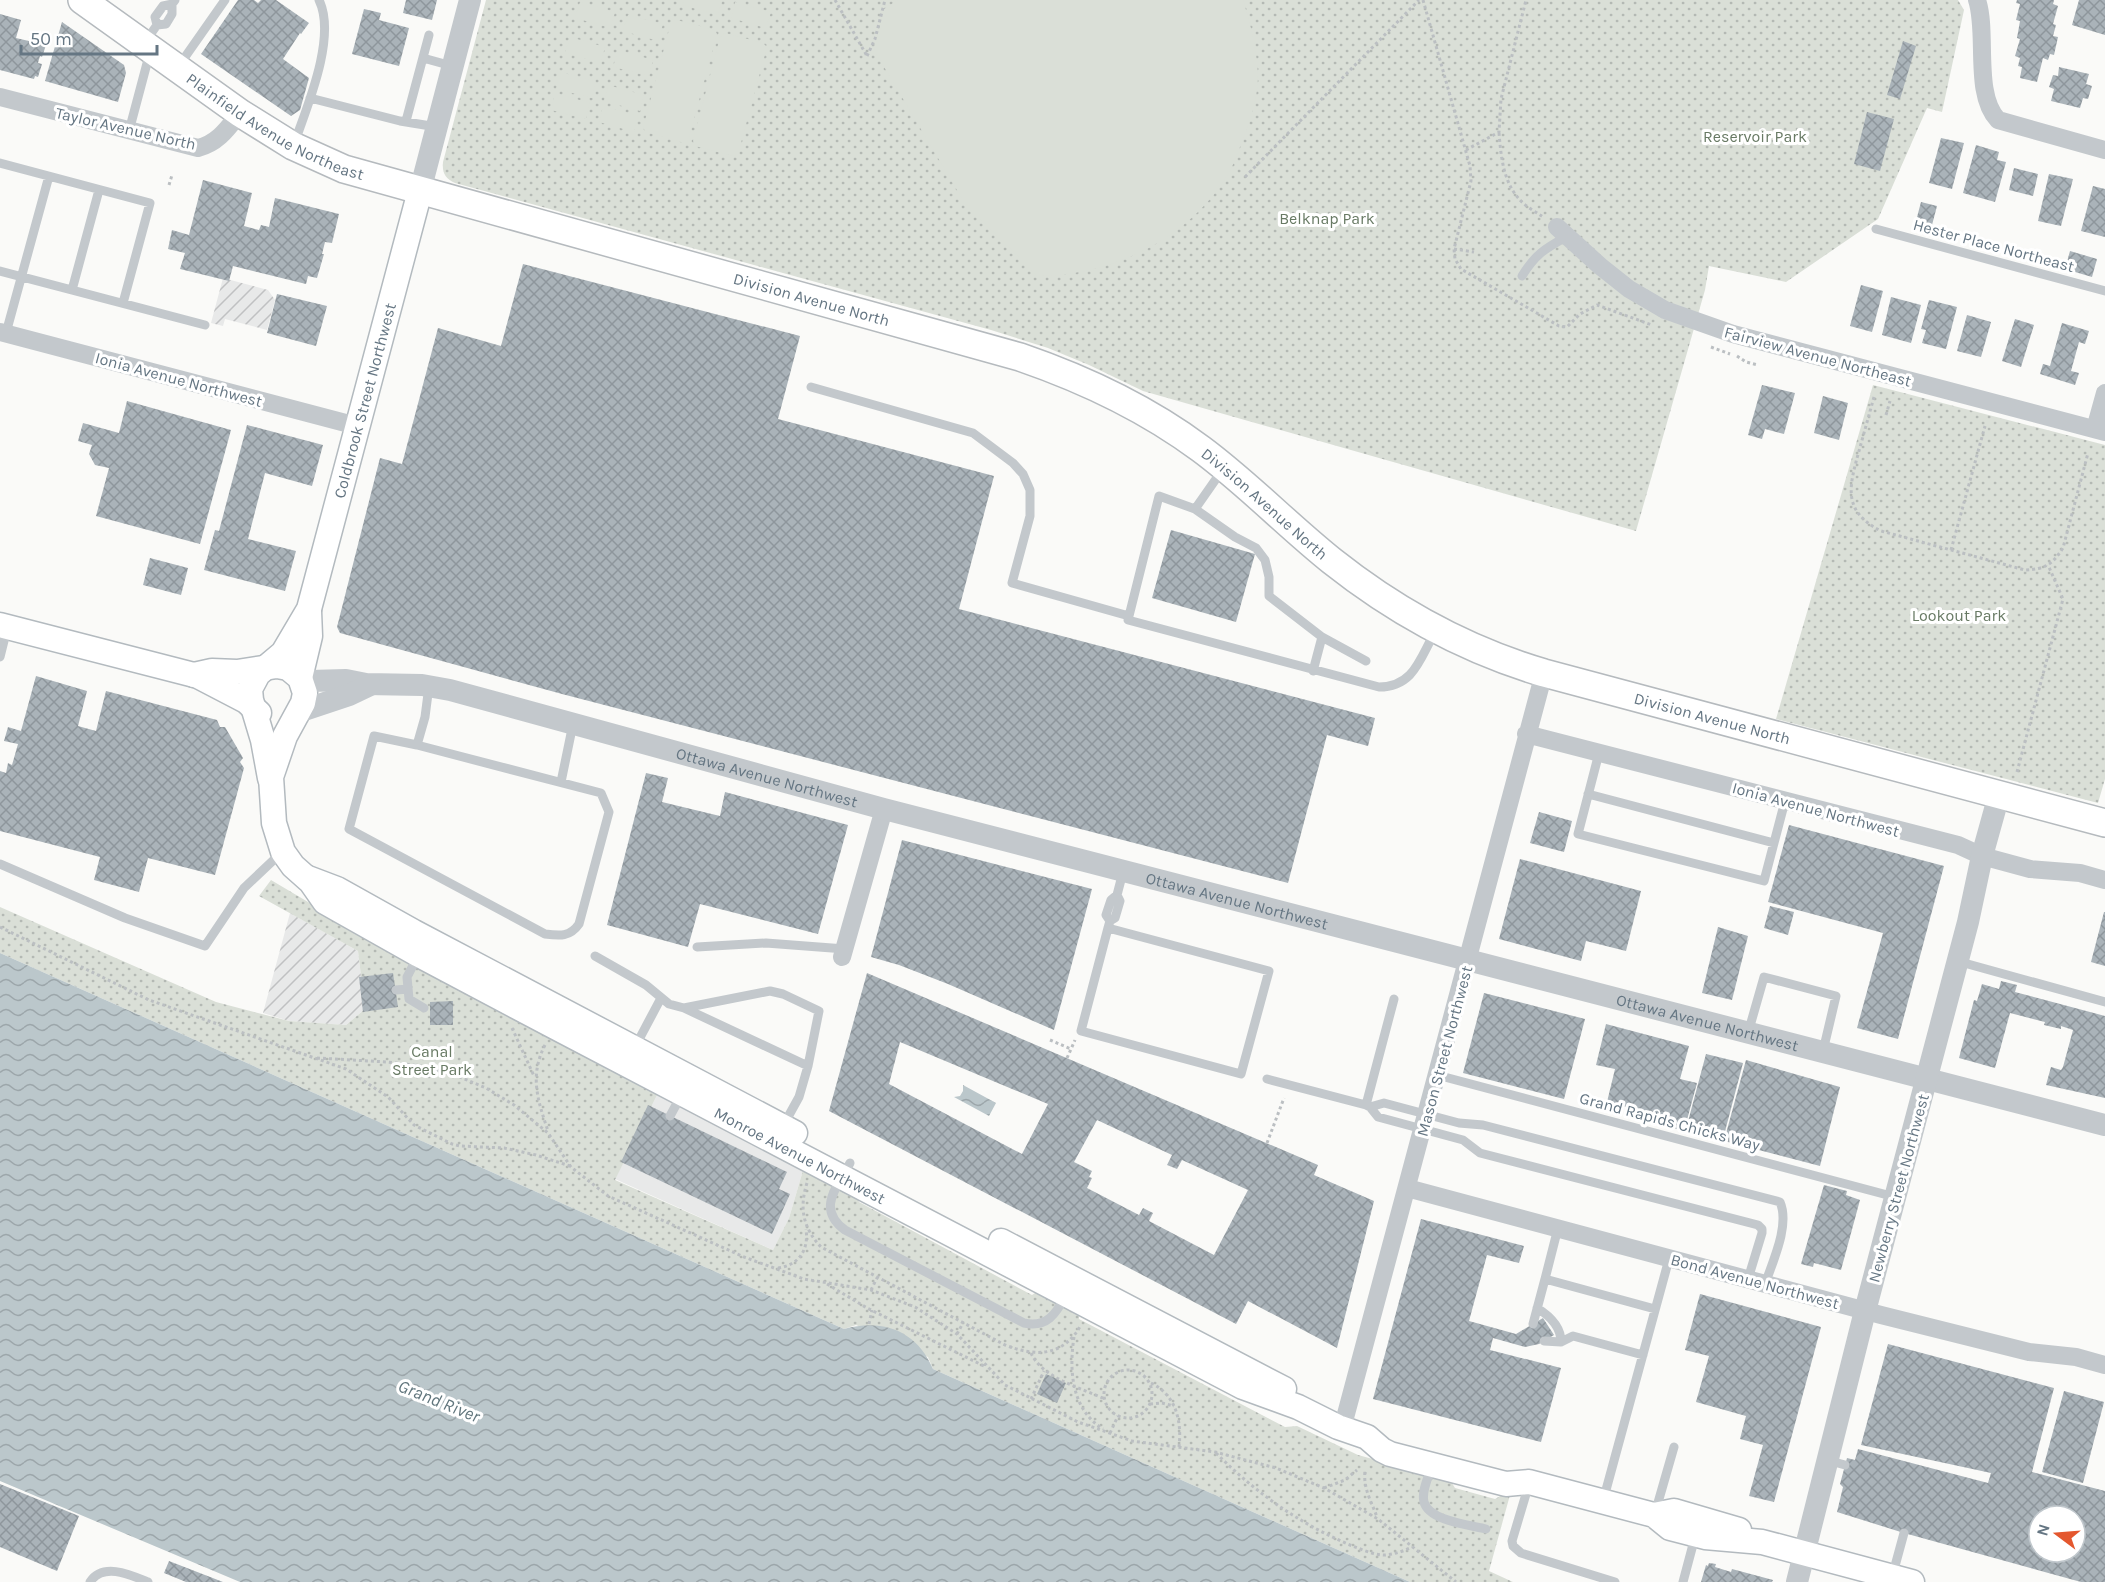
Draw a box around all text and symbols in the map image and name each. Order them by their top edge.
scale bar [21,18,158,56]
text: 50 m [30,28,72,50]
street label: Plainfield Avenue Northeast [183,69,366,184]
street label: Taylor Avenue North [54,103,198,154]
park label: Reservoir Park [1703,127,1807,146]
park label: Belknap Park [1279,209,1375,228]
street label: Hester Place Northeast [1911,215,2077,276]
street label: Division Avenue North [731,269,892,330]
street label: Coldbrook Street Northwest [330,301,400,500]
street label: Fairview Avenue Northeast [1722,322,1913,391]
street label: Ionia Avenue Northwest [93,348,264,411]
street label: Division Avenue North [1198,444,1332,564]
park label: Lookout Park [1912,606,2006,625]
street label: Division Avenue North [1632,688,1793,749]
street label: Ottawa Avenue Northwest [674,743,860,811]
street label: Ionia Avenue Northwest [1730,778,1901,841]
street label: Ottawa Avenue Northwest [1144,868,1330,934]
street label: Mason Street Northwest [1413,964,1476,1139]
street label: Ottawa Avenue Northwest [1614,990,1800,1055]
park label: Canal Street Park [392,1042,472,1079]
street label: Grand Rapids Chicks Way [1578,1088,1763,1155]
street label: Newberry Street Northwest [1864,1092,1933,1284]
street label: Monroe Avenue Northwest [711,1103,888,1208]
street label: Bond Avenue Northwest [1669,1250,1841,1313]
water label: Grand River [395,1375,484,1428]
north arrow [2027,1504,2087,1564]
text: N [2032,1522,2054,1538]

